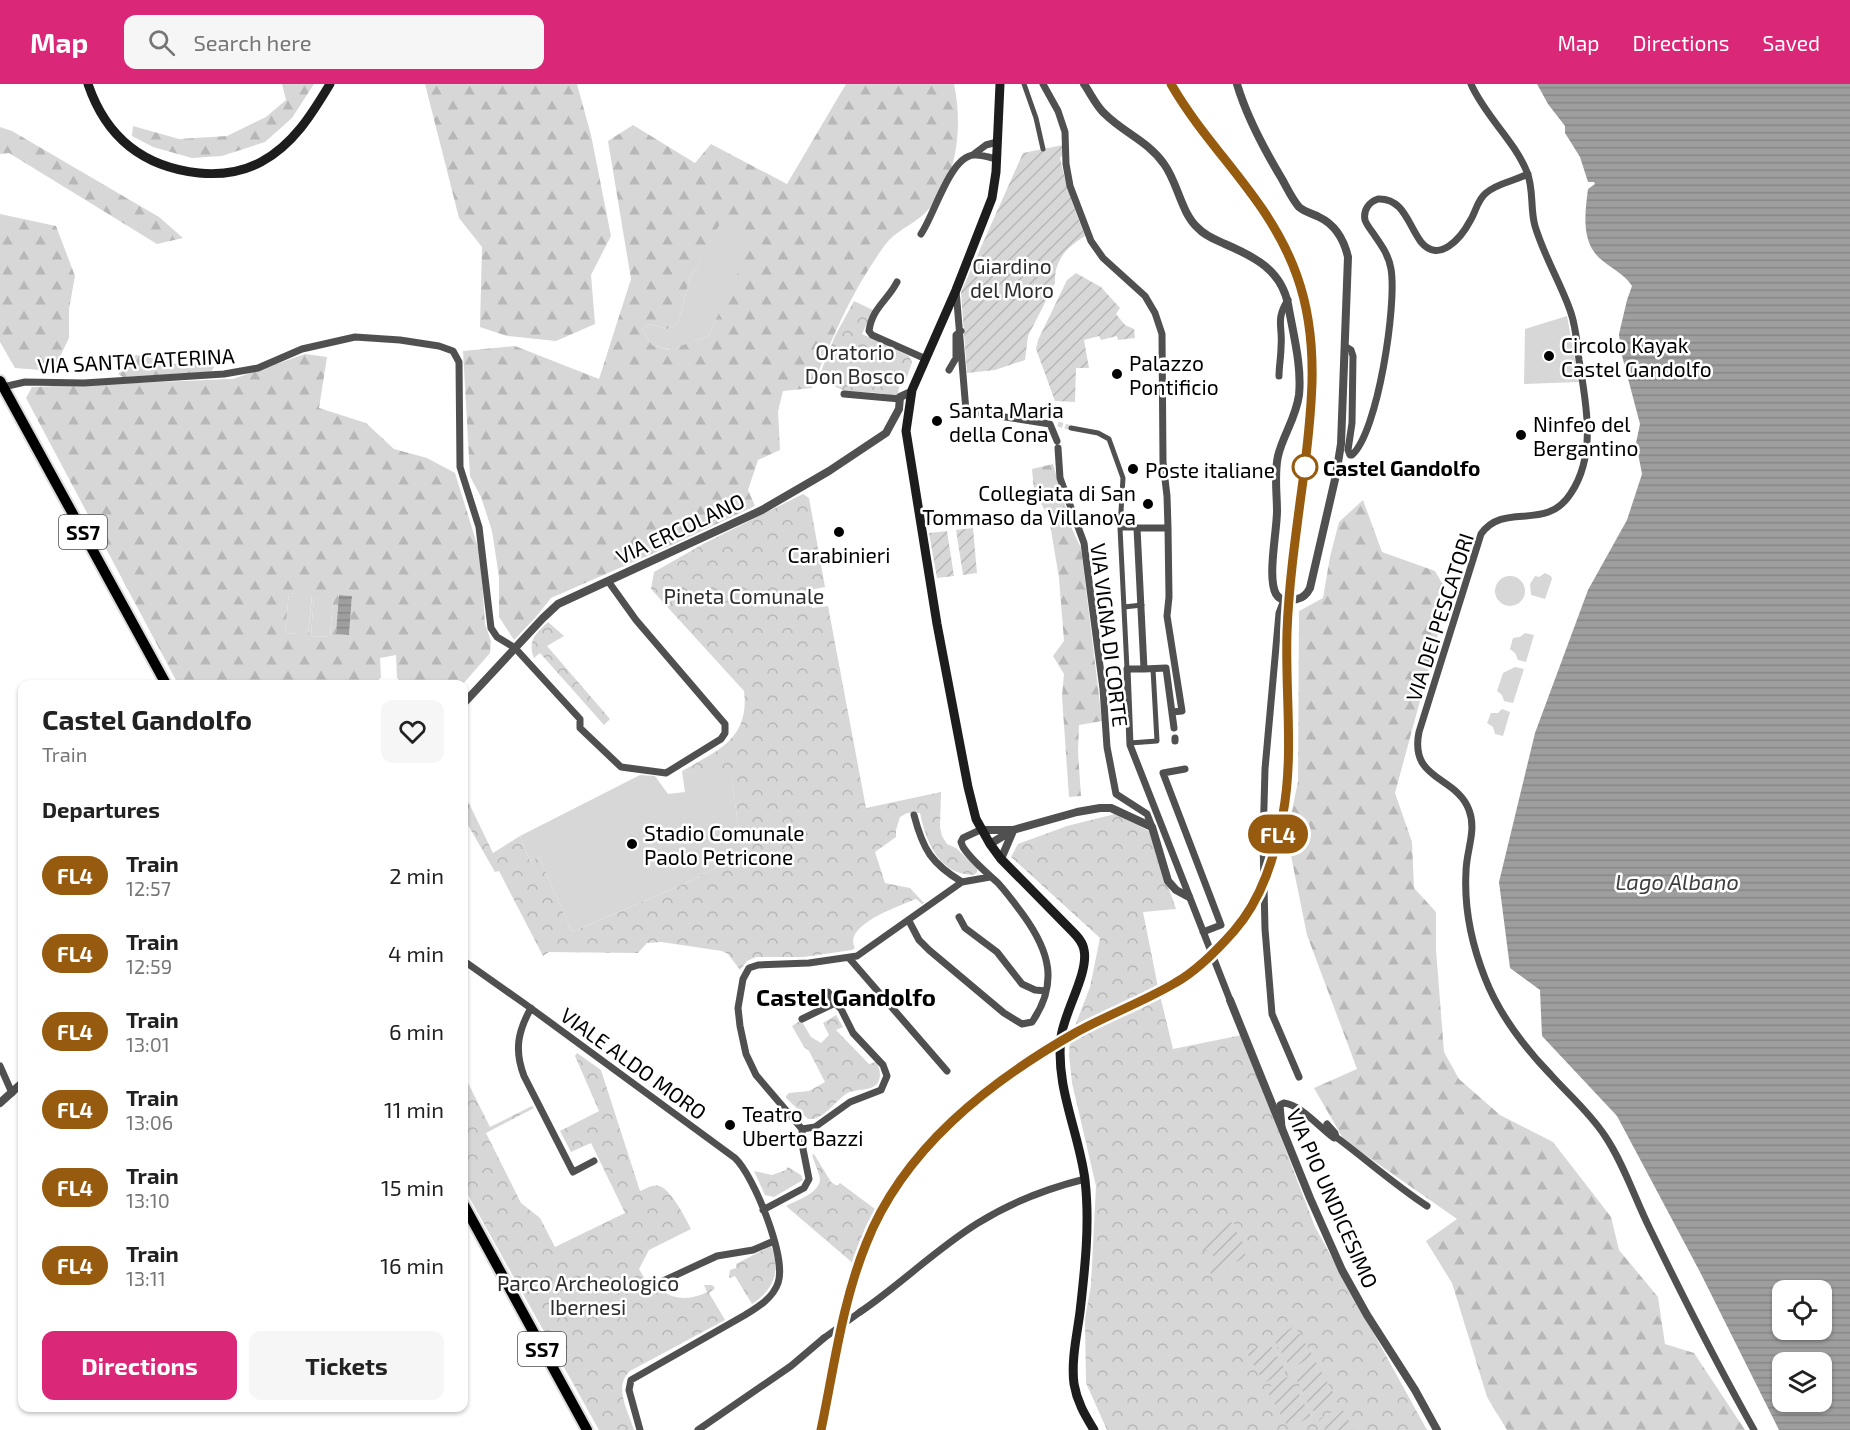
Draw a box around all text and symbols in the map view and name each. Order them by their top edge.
search box [124,15,544,69]
text: Map [30,25,88,59]
icon: search [145,26,178,59]
text: Search here [193,29,312,55]
text: Map [1557,30,1600,55]
text: Directions [1633,30,1729,55]
text: Saved [1762,30,1820,55]
park label: Giardino del Moro [970,253,1054,302]
place label: Circolo Kayak Castel Gandolfo [1561,332,1712,381]
park label: Oratorio Don Bosco [805,339,905,388]
street label: VIA SANTA CATERINA [37,342,235,378]
marker: Circolo Kayak Castel Gandolfo [1542,349,1556,363]
place label: Palazzo Pontificio [1129,350,1219,399]
marker: Palazzo Pontificio [1110,367,1124,381]
place label: Santa Maria della Cona [949,397,1064,446]
place label: Ninfeo del Bergantino [1533,411,1638,460]
marker: Santa Maria della Cona [930,414,944,428]
marker: Ninfeo del Bergantino [1514,428,1528,442]
marker: Castel Gandolfo [1292,454,1318,480]
place label: Castel Gandolfo [1323,455,1480,480]
place label: Poste italiane [1145,457,1275,482]
marker: Poste italiane [1126,462,1140,476]
place label: Collegiata di San Tommaso da Villanova [922,480,1136,529]
street label: VIA ERCOLANO [612,487,748,569]
marker: Collegiata di San Tommaso da Villanova [1141,497,1155,511]
road number: SS7 [59,515,107,549]
marker: Carabinieri [832,525,846,539]
street label: VIA DEI PESCATORI [1400,530,1478,704]
place label: Carabinieri [788,542,890,567]
street label: VIA VIGNA DI CORTE [1086,542,1134,728]
park label: Pineta Comunale [664,583,824,608]
button: heart [381,700,444,763]
text: Castel Gandolfo [42,702,252,736]
text: Train [42,742,87,766]
text: Departures [42,796,160,822]
line badge: FL4 [1244,814,1312,854]
place label: Stadio Comunale Paolo Petricone [644,820,805,869]
text: FL4 [1260,822,1296,847]
marker: Stadio Comunale Paolo Petricone [625,837,639,851]
text: Train [126,850,179,876]
text: 2 min [389,862,444,888]
text: FL4 [57,863,93,888]
water label: Lago Albano [1615,868,1739,894]
text: 12:57 [126,876,171,900]
text: Train [126,928,179,954]
text: 4 min [388,940,444,966]
text: FL4 [57,941,93,966]
text: 12:59 [126,954,172,978]
district label: Castel Gandolfo [756,982,936,1011]
street label: VIALE ALDO MORO [556,1002,712,1124]
text: Train [126,1006,179,1032]
text: 6 min [389,1018,444,1044]
text: FL4 [57,1019,93,1044]
text: 13:01 [126,1032,170,1056]
text: Train [126,1084,179,1110]
text: 11 min [384,1096,444,1122]
text: FL4 [57,1097,93,1122]
place label: Teatro Uberto Bazzi [742,1101,863,1150]
street label: VIA PIO UNDICESIMO [1282,1104,1384,1292]
text: 13:06 [126,1110,173,1134]
marker: Teatro Uberto Bazzi [723,1118,737,1132]
text: Train [126,1162,179,1188]
text: 15 min [381,1174,444,1200]
text: FL4 [57,1175,93,1200]
text: 13:10 [126,1188,170,1212]
text: Train [126,1240,179,1266]
text: 16 min [380,1252,444,1278]
text: FL4 [57,1253,93,1278]
text: 13:11 [126,1266,166,1290]
park label: Parco Archeologico Ibernesi [497,1270,679,1319]
map controls [1772,1280,1832,1412]
button: locate [1772,1280,1832,1340]
button: Directions [42,1331,237,1400]
button: Tickets [249,1331,444,1400]
road number: SS7 [518,1332,566,1366]
button: layers [1772,1352,1832,1412]

